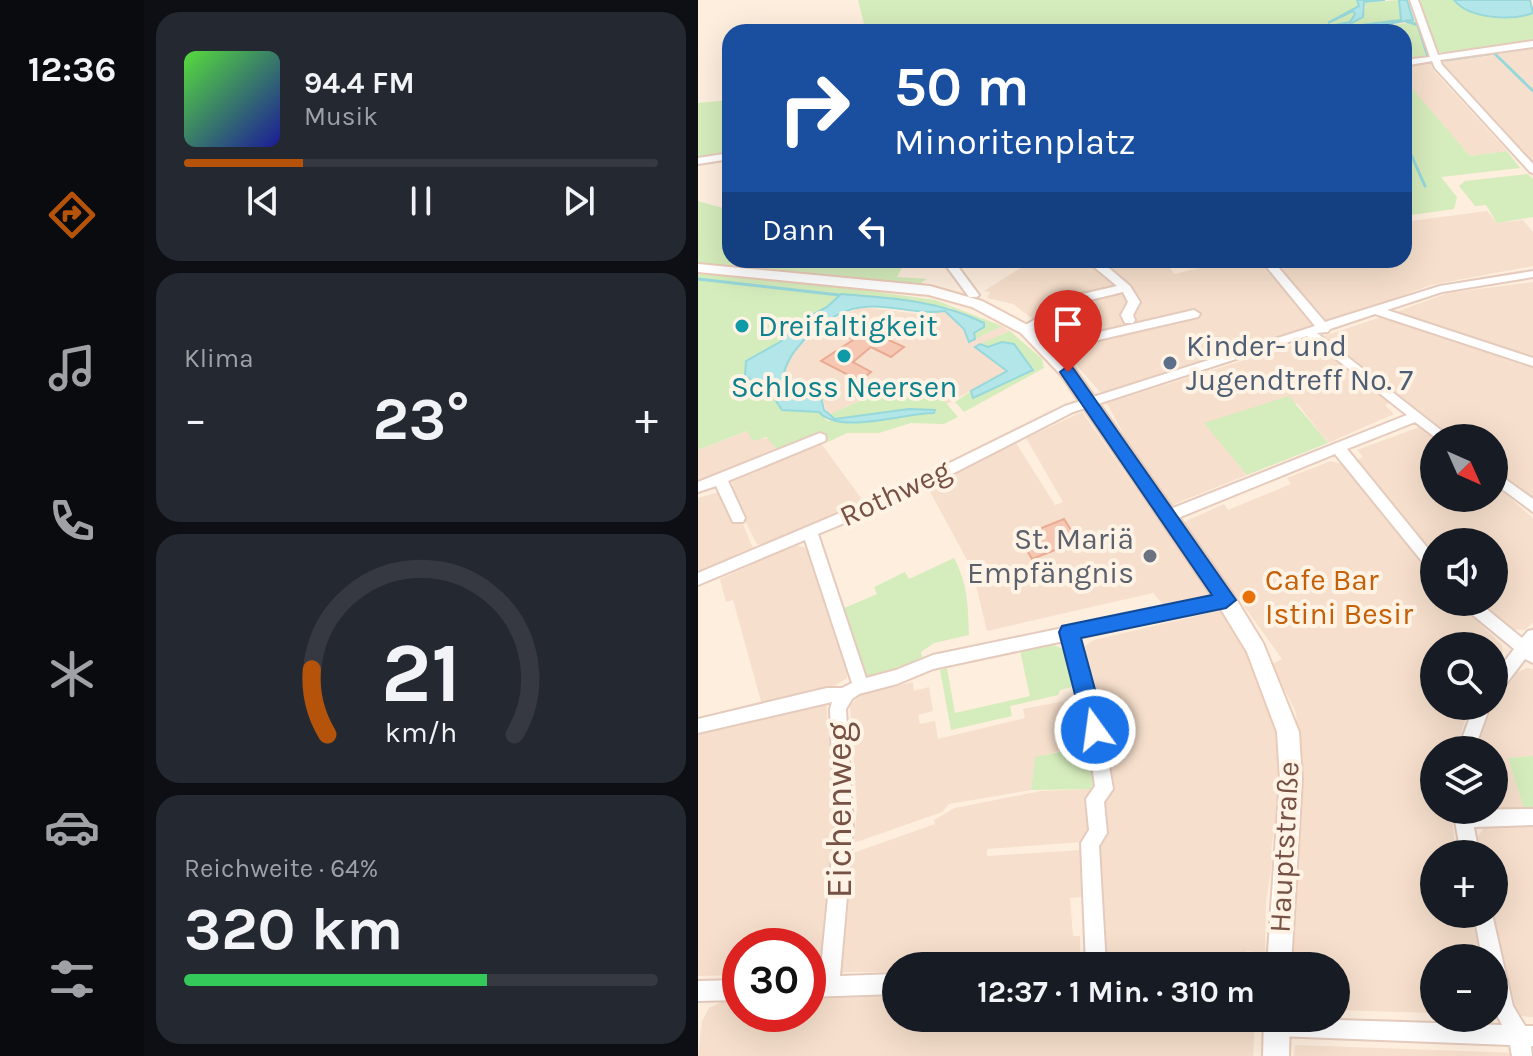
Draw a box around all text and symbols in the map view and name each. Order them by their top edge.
text: 12:36 [28,48,116,90]
text: 50 m [894,54,1029,119]
icon: right [762,56,866,160]
text: 94.4 FM [304,65,415,101]
text: Musik [304,101,378,132]
text: Minoritenplatz [894,121,1136,163]
icon: previous [241,179,285,223]
icon: pause [399,179,443,223]
icon: next [557,179,601,223]
icon: directions [44,187,100,243]
icon: left [851,208,895,252]
text: Dann [762,212,835,248]
pin [1034,290,1102,372]
icon: arrive [1046,302,1090,346]
place label: Dreifaltigkeit [758,308,938,344]
marker: Dreifaltigkeit [733,317,751,335]
place label: Kinder- und Jugendtreff No. 7 [1186,328,1413,398]
icon: music [44,340,100,396]
text: Klima [184,343,253,374]
marker: Schloss Neersen [835,347,853,365]
marker: Kinder- und Jugendtreff No. 7 [1161,354,1179,372]
place label: Schloss Neersen [731,369,957,405]
text: 23° [373,384,469,454]
text: − [184,394,207,445]
text: + [635,394,658,445]
north arrow [1420,424,1508,512]
map controls [1420,424,1508,1032]
street label: Rothweg [834,452,956,534]
icon: phone [44,493,100,549]
place label: St. Mariä Empfängnis [967,521,1134,591]
button: sound [1420,528,1508,616]
marker: St. Mariä Empfängnis [1141,547,1159,565]
place label: Cafe Bar Istini Besir [1265,562,1413,632]
marker: Cafe Bar Istini Besir [1240,588,1258,606]
text: 21 [381,624,461,721]
button: search [1420,632,1508,720]
icon: climate [44,646,100,702]
position arrow [1053,688,1137,772]
text: km/h [385,716,457,749]
street label: Eichenweg [818,722,860,898]
button: layers [1420,736,1508,824]
street label: Hauptstraße [1262,760,1306,934]
icon: car [44,799,100,855]
button: + [1420,840,1508,928]
text: Reichweite · 64% [184,853,378,884]
text: 320 km [184,894,403,964]
speed limit sign: 30 [722,928,826,1032]
button: − [1420,944,1508,1032]
icon: filters [44,951,100,1007]
text: 12:37 · 1 Min. · 310 m [977,974,1255,1010]

